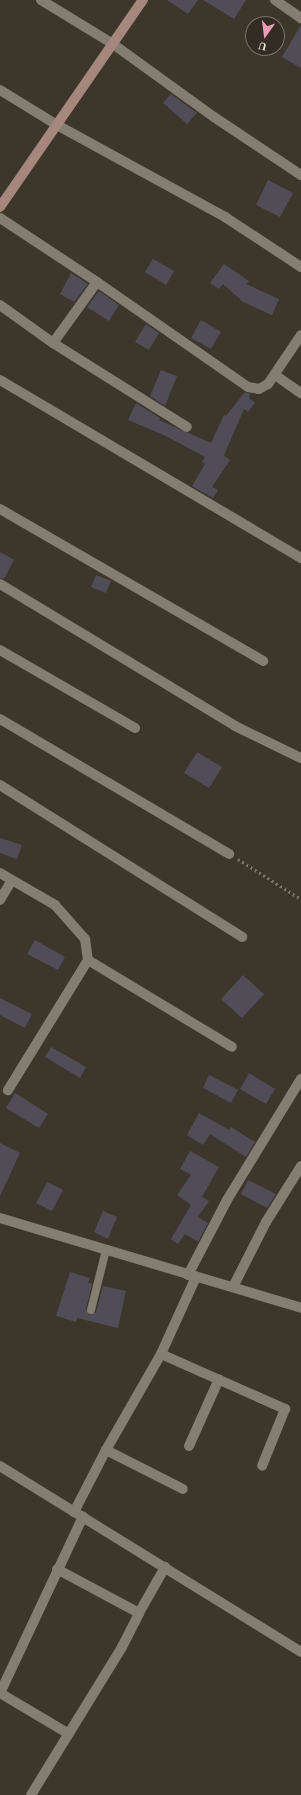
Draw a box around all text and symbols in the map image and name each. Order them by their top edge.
north arrow [245,16,285,56]
text: U [257,40,268,53]

